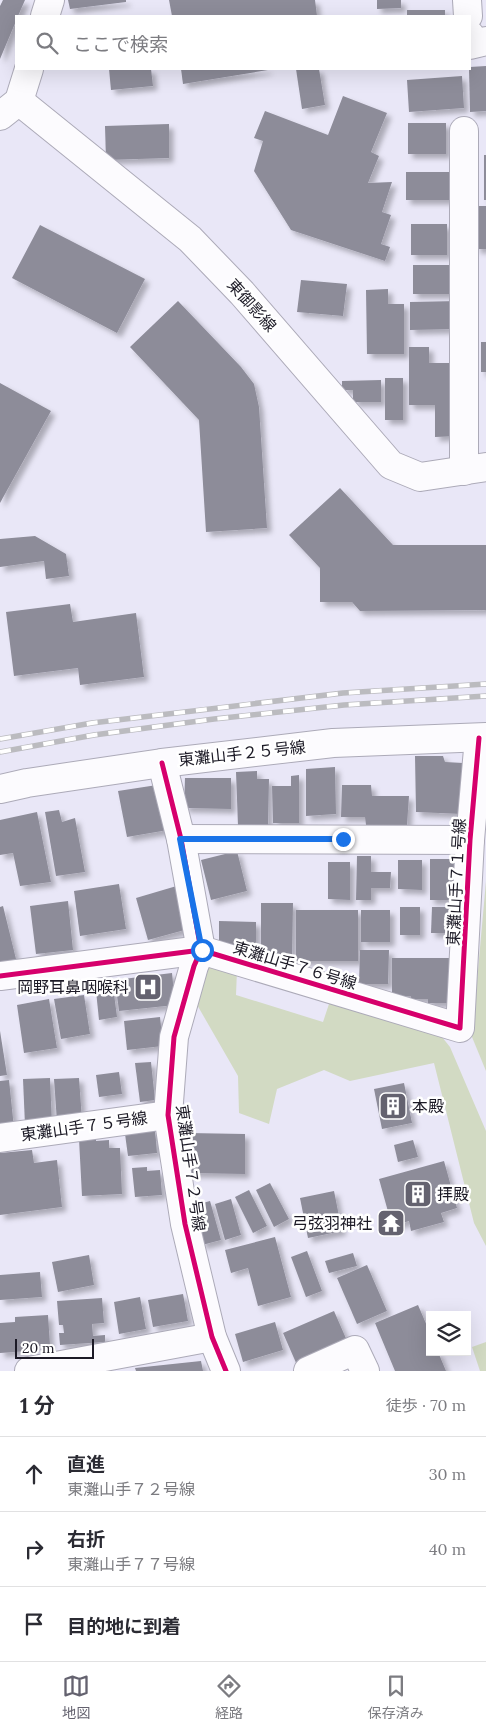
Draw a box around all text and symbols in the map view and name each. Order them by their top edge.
search box [15,15,471,70]
icon: search [33,29,61,57]
text: ここで検索 [73,32,168,56]
street label: 東御影線 [223,275,281,335]
street label: 東灘山手２５号線 [177,736,307,770]
street label: 東灘山手７１号線 [443,818,469,946]
route end [332,828,355,851]
street label: 東灘山手７６号線 [231,937,359,993]
route start [191,939,214,962]
hospital icon: 岡野耳鼻咽喉科 [133,972,163,1002]
place label: 岡野耳鼻咽喉科 [17,977,129,997]
building icon: 本殿 [378,1091,408,1121]
place label: 本殿 [412,1096,444,1116]
street label: 東灘山手７２号線 [172,1103,210,1233]
street label: 東灘山手７５号線 [19,1107,149,1145]
building icon: 拝殿 [403,1179,433,1209]
place label: 拝殿 [437,1184,469,1204]
temple icon: 弓弦羽神社 [376,1208,406,1238]
place label: 弓弦羽神社 [292,1213,372,1233]
map controls [426,1311,471,1356]
button: layers [426,1311,471,1356]
scale bar [15,1336,94,1359]
text: 20 m [22,1339,54,1357]
text: 1 分 [20,1392,55,1419]
text: 徒歩 · 70 m [386,1395,466,1415]
text: 直進 [67,1452,105,1476]
icon: ahead [20,1460,48,1488]
text: 30 m [429,1464,466,1484]
text: 東灘山手７２号線 [67,1479,195,1499]
text: 右折 [67,1527,105,1551]
icon: right [20,1535,48,1563]
text: 40 m [429,1539,466,1559]
text: 東灘山手７７号線 [67,1554,195,1574]
icon: arrive [20,1610,48,1638]
text: 目的地に到着 [67,1614,181,1638]
tab: 地図 [62,1672,90,1722]
tab: 経路 [215,1672,243,1722]
tab: 保存済み [368,1672,424,1722]

